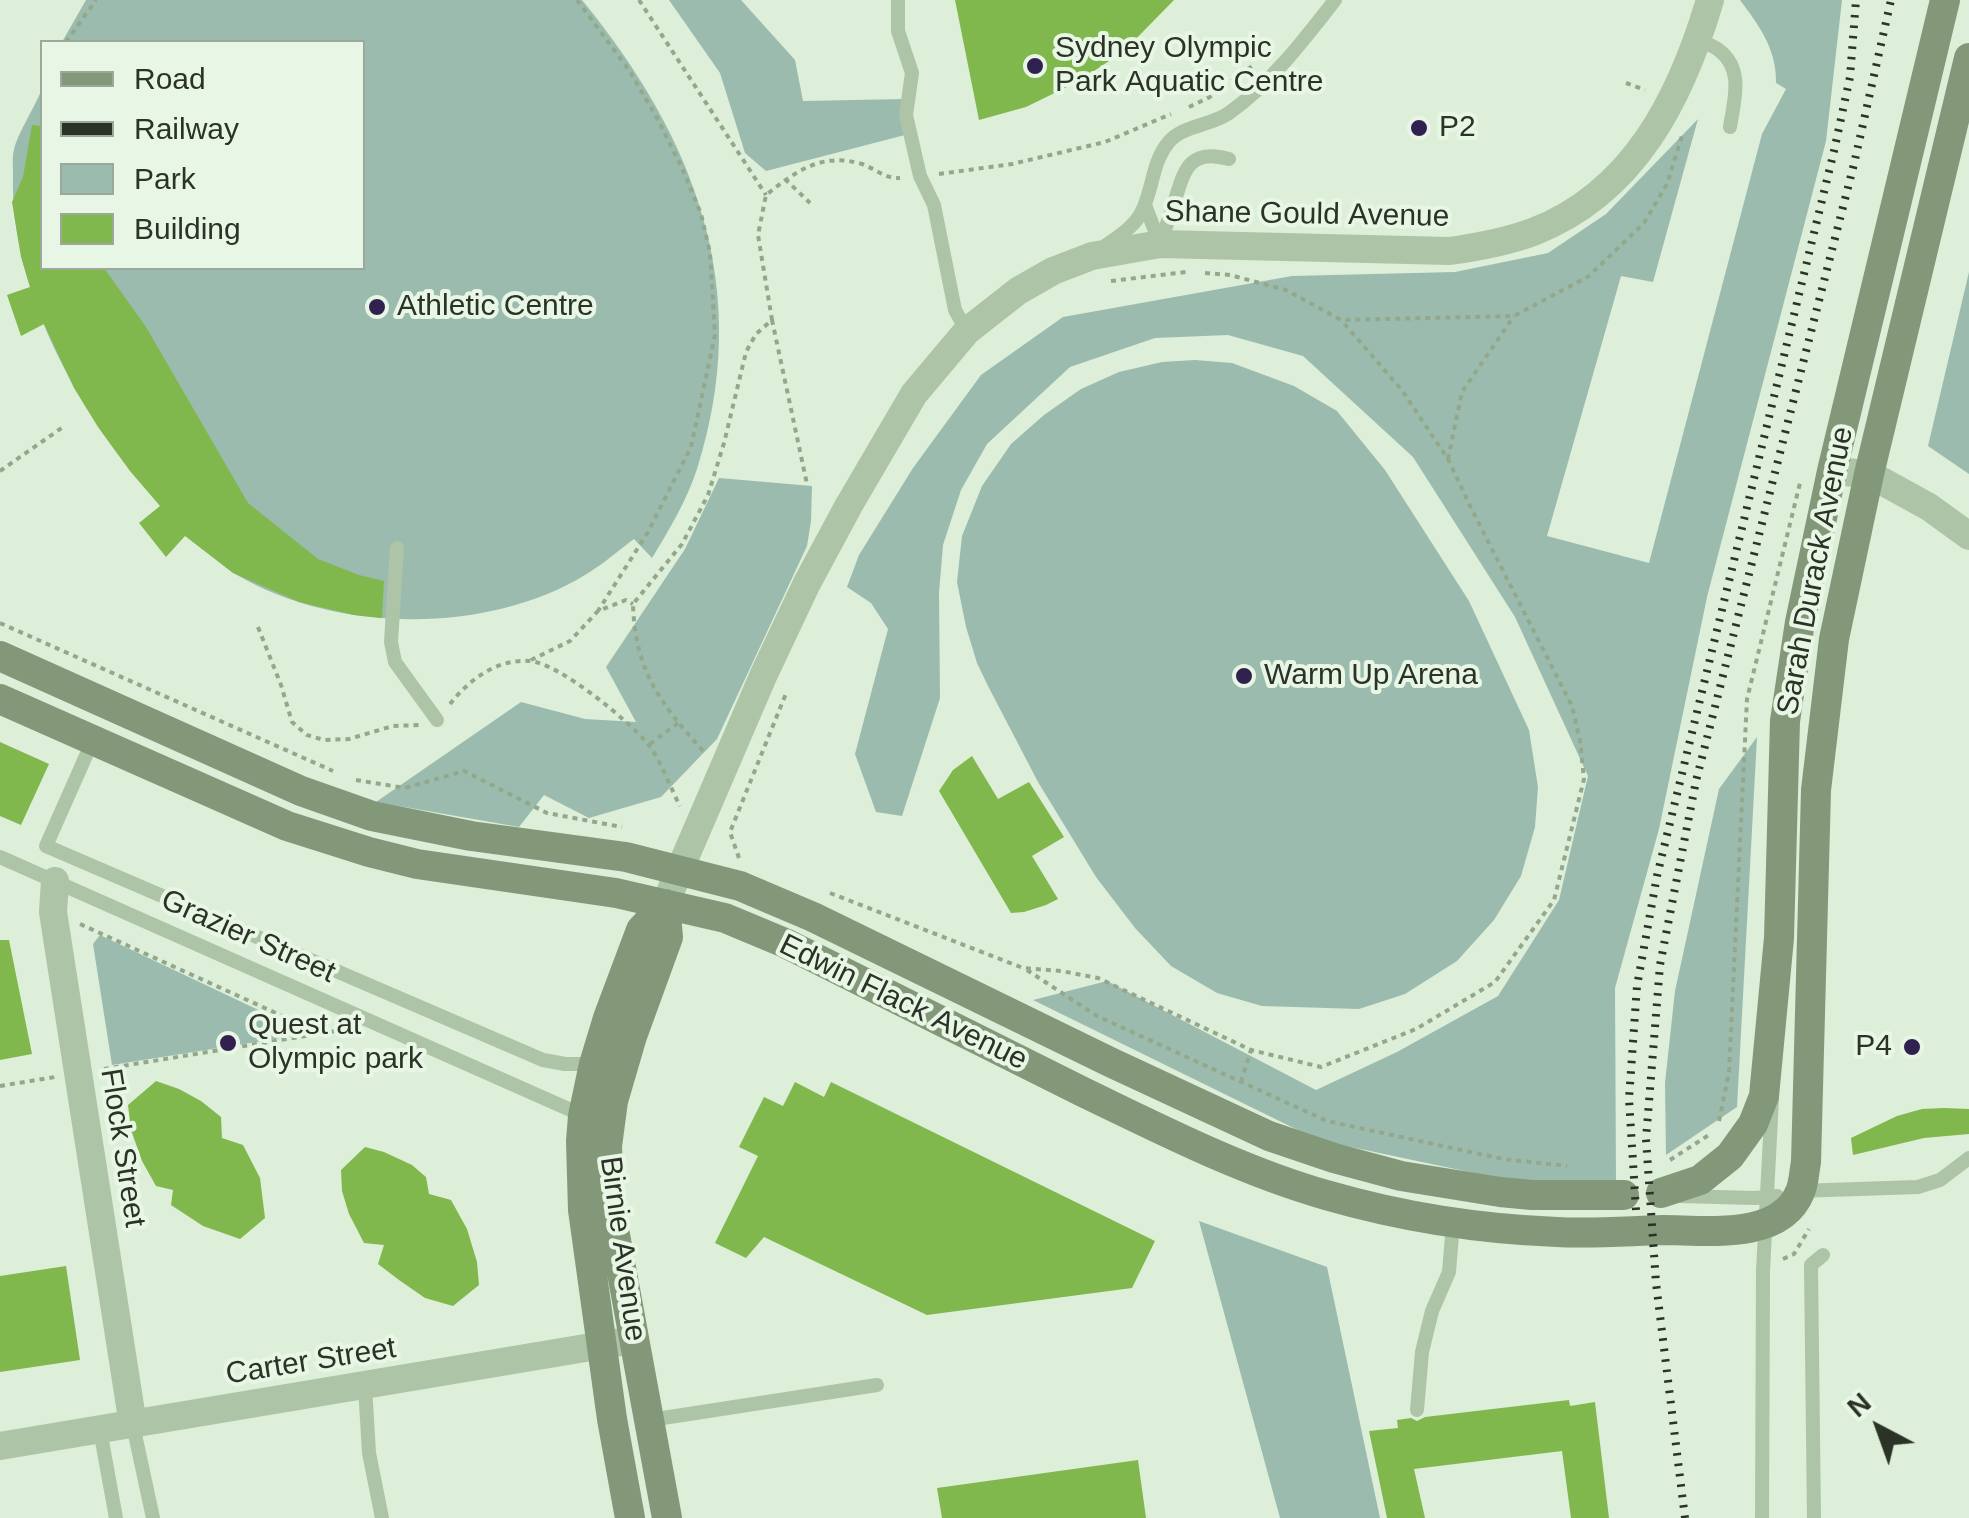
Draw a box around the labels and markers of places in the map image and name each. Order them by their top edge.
place label: Sydney Olympic Park Aquatic Centre [1055,31,1323,102]
marker: Sydney Olympic Park Aquatic Centre [1024,55,1046,77]
place label: P2 [1439,110,1476,146]
marker: P2 [1408,117,1430,139]
place label: Athletic Centre [397,289,594,325]
marker: Athletic Centre [366,296,388,318]
place label: Warm Up Arena [1264,658,1478,694]
marker: Warm Up Arena [1233,665,1255,687]
place label: Quest at Olympic park [248,1008,423,1078]
place label: P4 [1855,1029,1892,1065]
marker: Quest at Olympic park [217,1032,239,1054]
marker: P4 [1901,1036,1923,1058]

